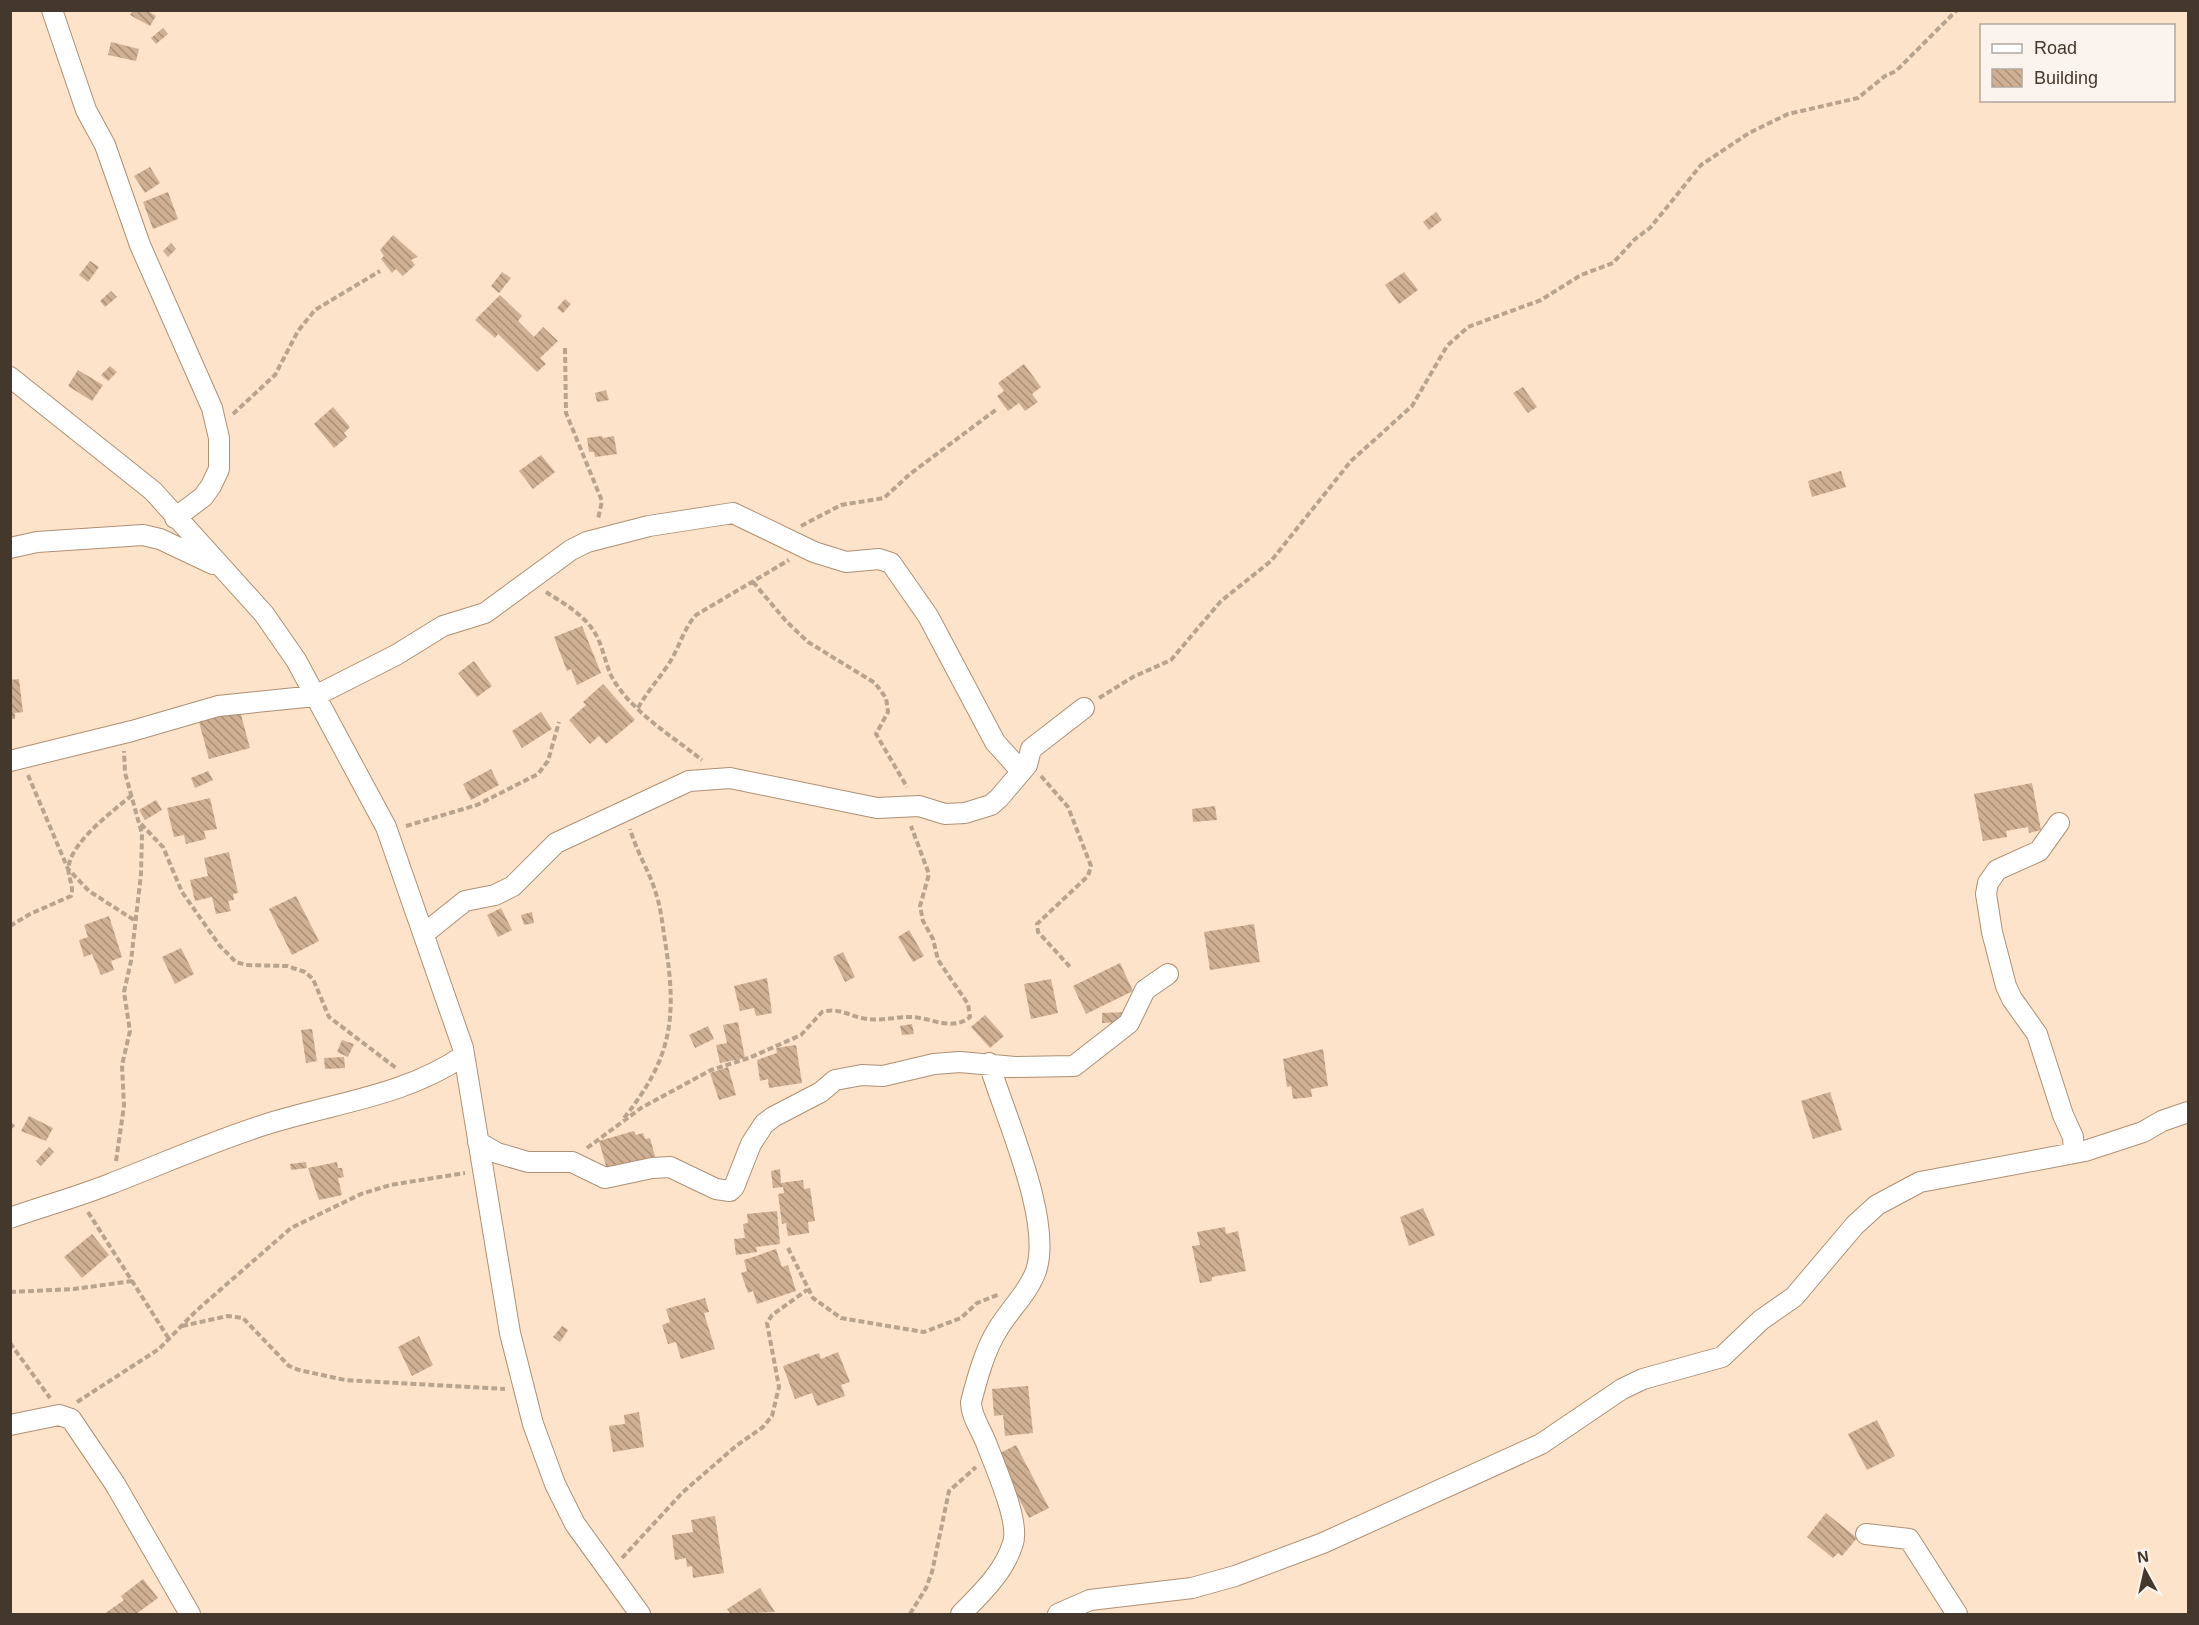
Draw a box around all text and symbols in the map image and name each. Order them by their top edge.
legend [1980,24,2175,102]
text: Road [2034,38,2077,58]
text: Building [2034,68,2098,88]
north arrow [2115,1541,2175,1601]
text: N [2136,1547,2150,1566]

